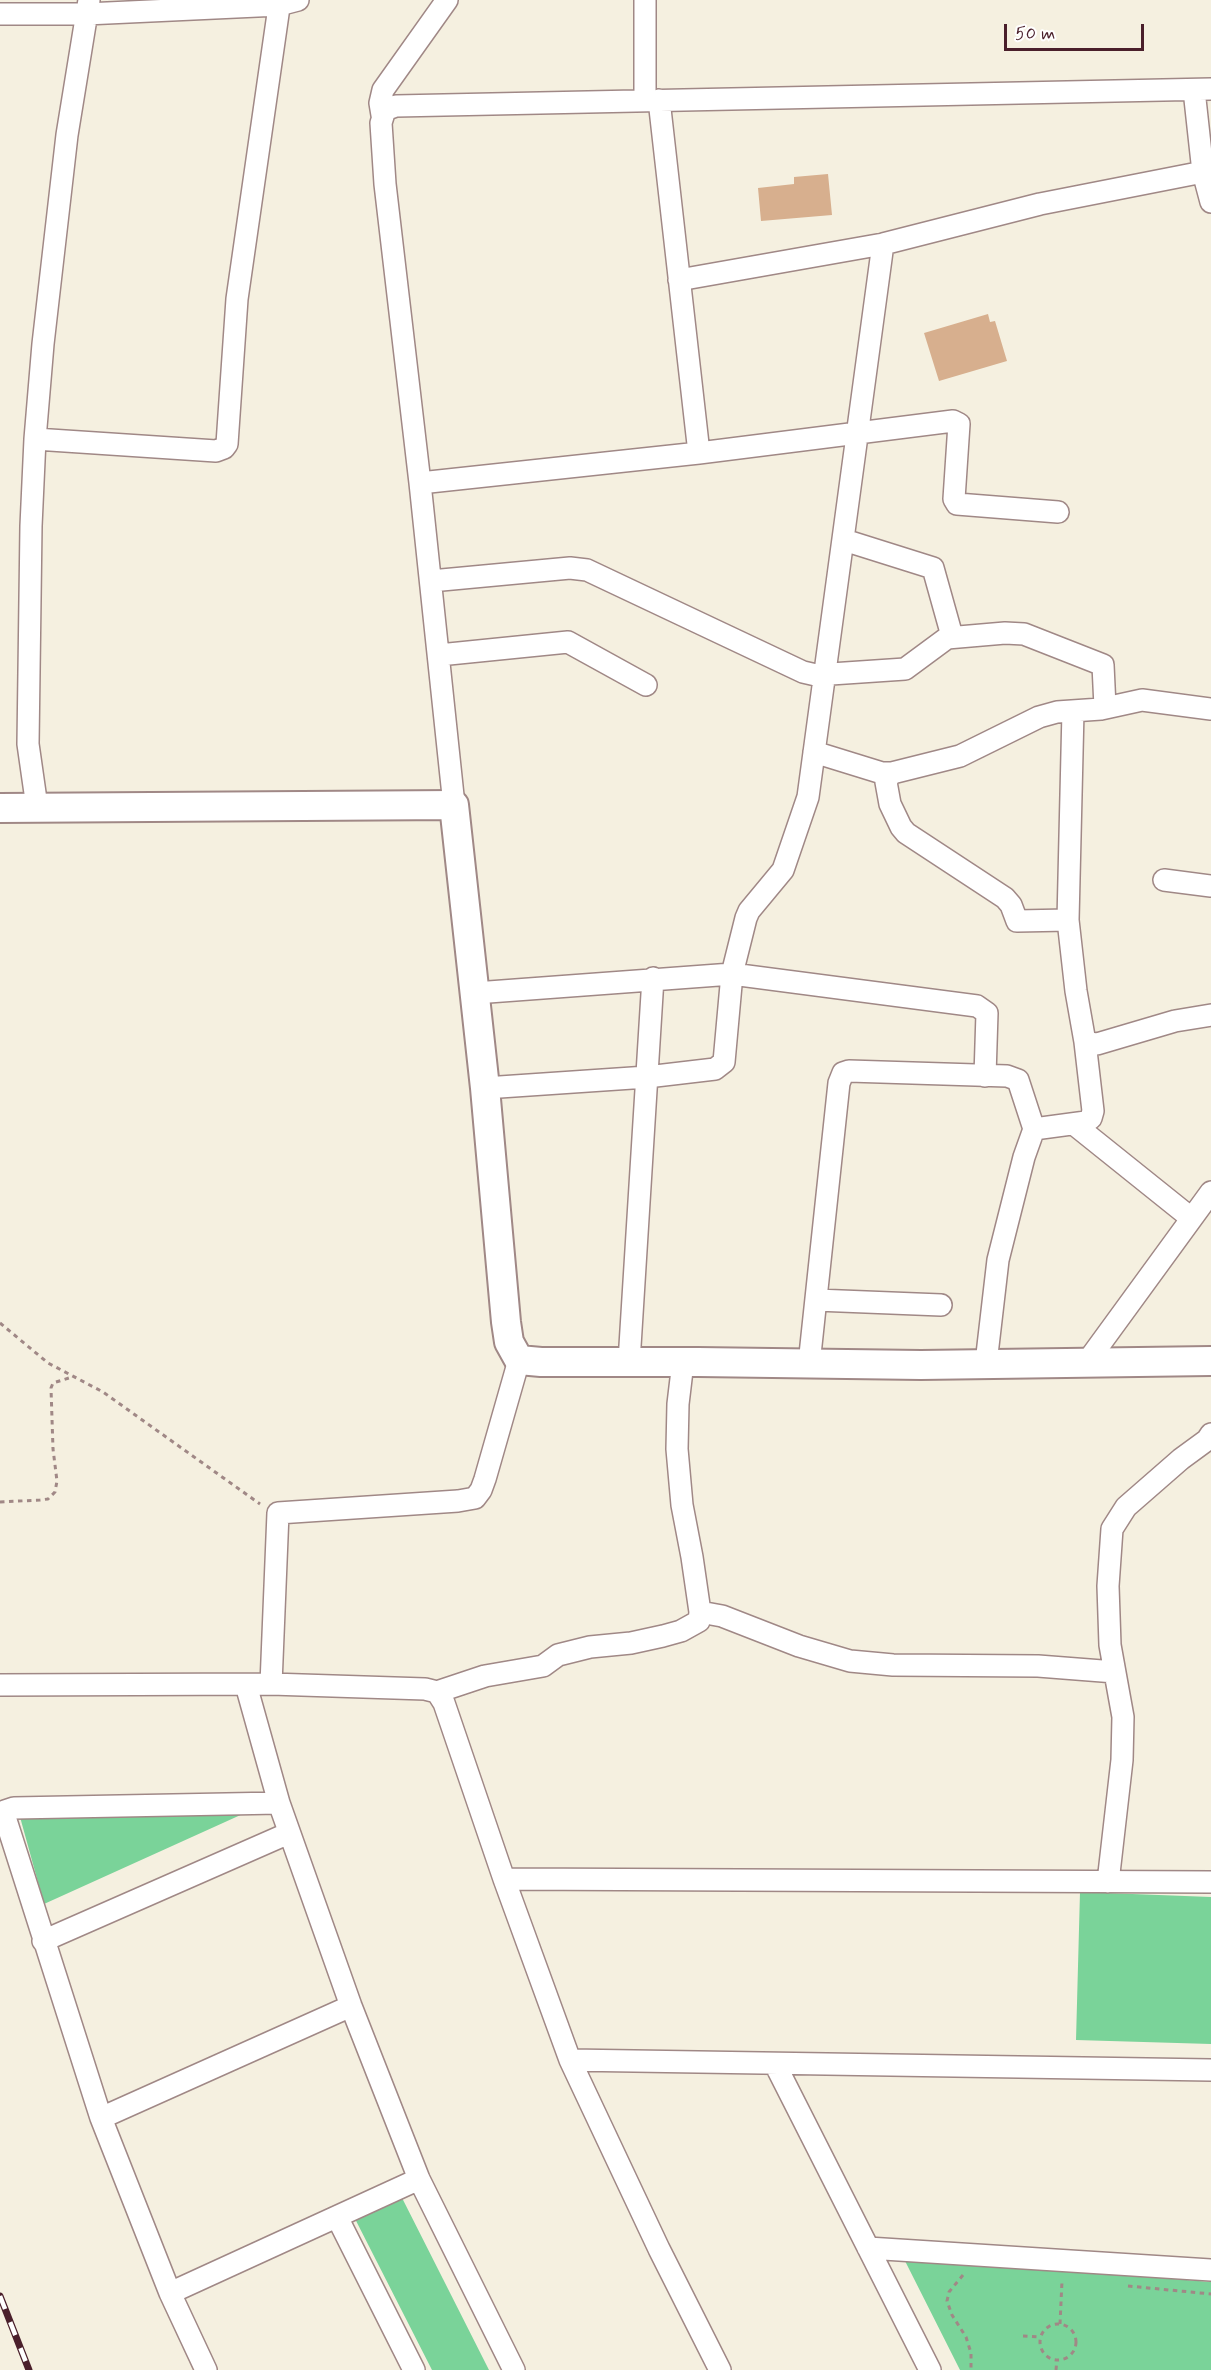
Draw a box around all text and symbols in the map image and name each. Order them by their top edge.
scale bar [1007,12,1146,50]
text: 50 m [1015,22,1055,46]

